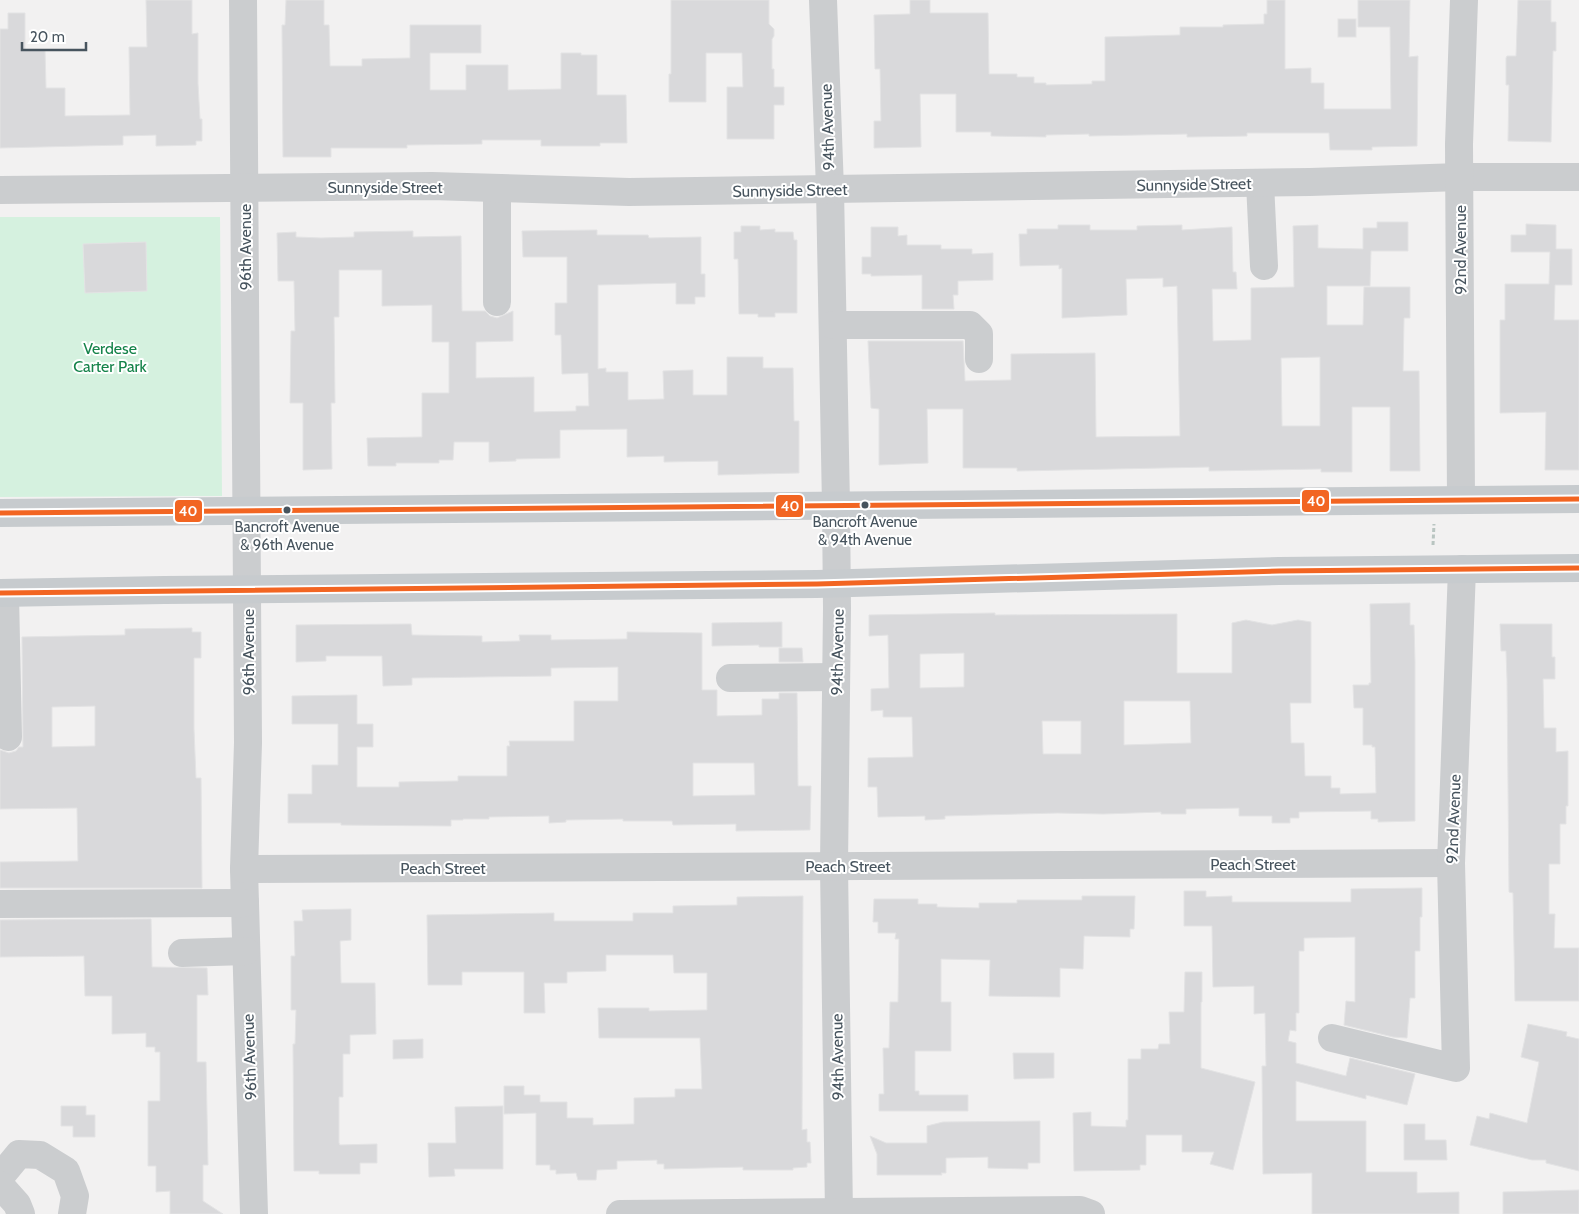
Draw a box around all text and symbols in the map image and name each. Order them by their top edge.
scale bar [22,20,86,52]
text: 20 m [30,28,65,46]
street label: 94th Avenue [816,83,839,171]
street label: Sunnyside Street [1136,174,1252,195]
street label: Sunnyside Street [327,178,443,197]
street label: Sunnyside Street [732,180,848,201]
street label: 96th Avenue [236,204,255,290]
street label: 92nd Avenue [1451,205,1470,295]
park label: Verdese Carter Park [73,339,148,376]
line badge: 40 [1301,489,1330,513]
text: 40 [1307,492,1325,510]
line badge: 40 [775,494,804,518]
text: 40 [781,497,799,515]
line badge: 40 [174,499,203,523]
marker: Bancroft Avenue & 94th Avenue [860,500,870,510]
text: 40 [179,502,197,520]
marker: Bancroft Avenue & 96th Avenue [282,505,292,515]
place label: Bancroft Avenue & 94th Avenue [812,513,918,549]
place label: Bancroft Avenue & 96th Avenue [234,518,340,554]
street label: 94th Avenue [827,608,848,696]
street label: 96th Avenue [239,609,258,695]
street label: 92nd Avenue [1442,774,1465,864]
street label: Peach Street [1210,855,1296,874]
street label: Peach Street [805,857,891,876]
street label: Peach Street [400,859,486,878]
street label: 96th Avenue [238,1013,261,1101]
street label: 94th Avenue [827,1013,848,1101]

